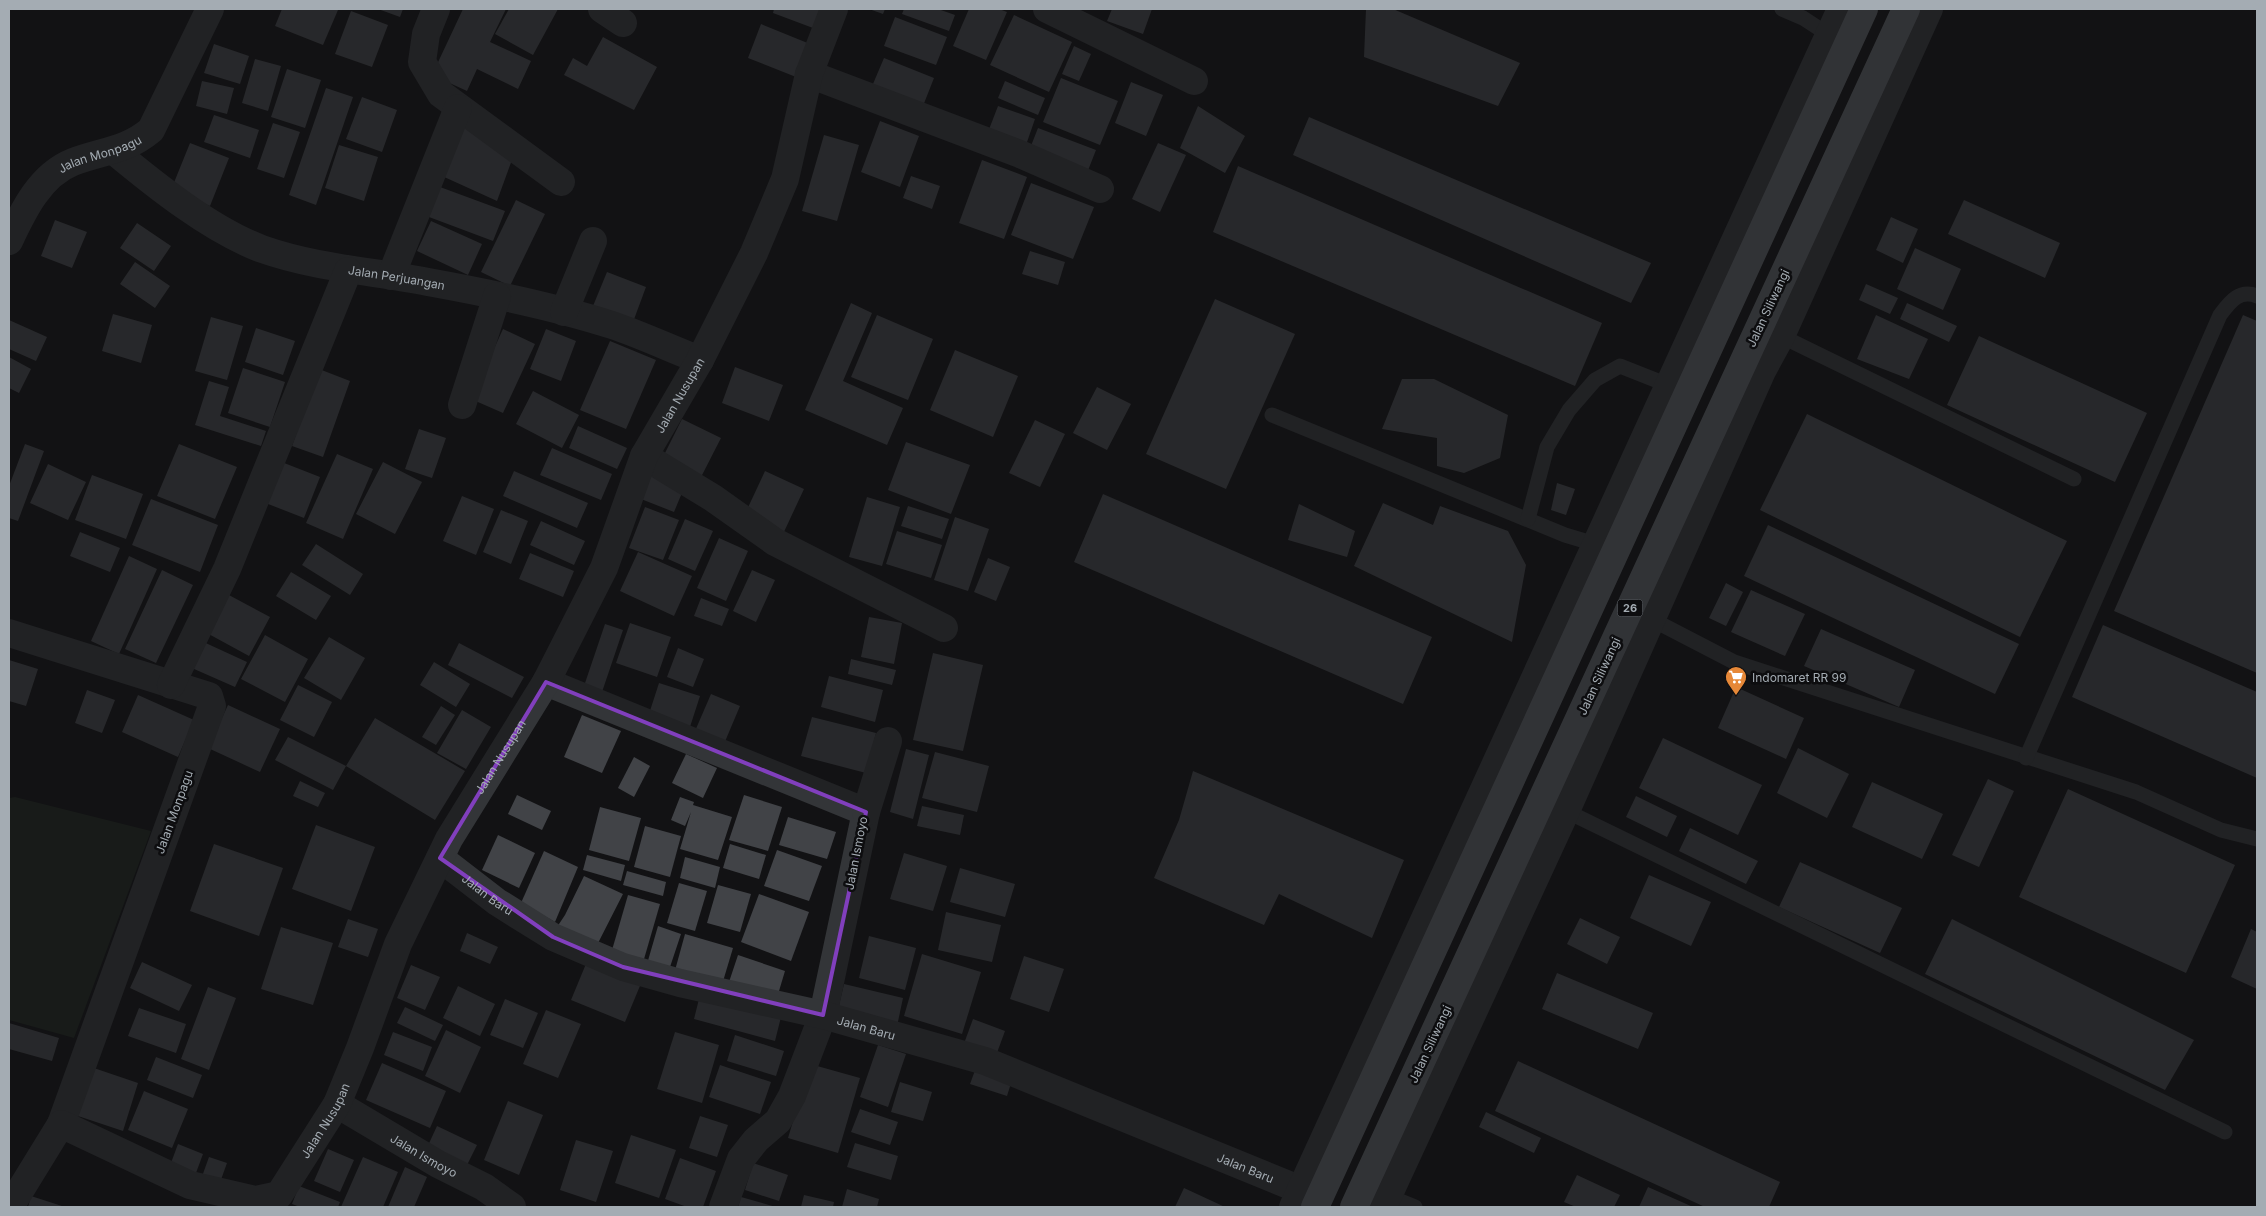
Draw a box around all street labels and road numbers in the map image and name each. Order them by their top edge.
street label: Jalan Monpagu [55,132,144,176]
street label: Jalan Perjuangan [347,262,446,292]
street label: Jalan Siliwangi [1743,267,1793,349]
street label: Jalan Nusupan [652,355,707,436]
road number: 26 [1618,600,1642,616]
street label: Jalan Siliwangi [1574,635,1624,717]
street label: Jalan Nusupan [471,717,528,797]
street label: Jalan Monpagu [152,768,196,856]
street label: Jalan Ismoyo [842,815,870,891]
street label: Jalan Baru [459,870,516,918]
street label: Jalan Siliwangi [1405,1003,1455,1085]
street label: Jalan Baru [835,1012,897,1043]
street label: Jalan Nusupan [297,1081,352,1161]
street label: Jalan Ismoyo [388,1130,460,1180]
street label: Jalan Baru [1215,1149,1276,1186]

